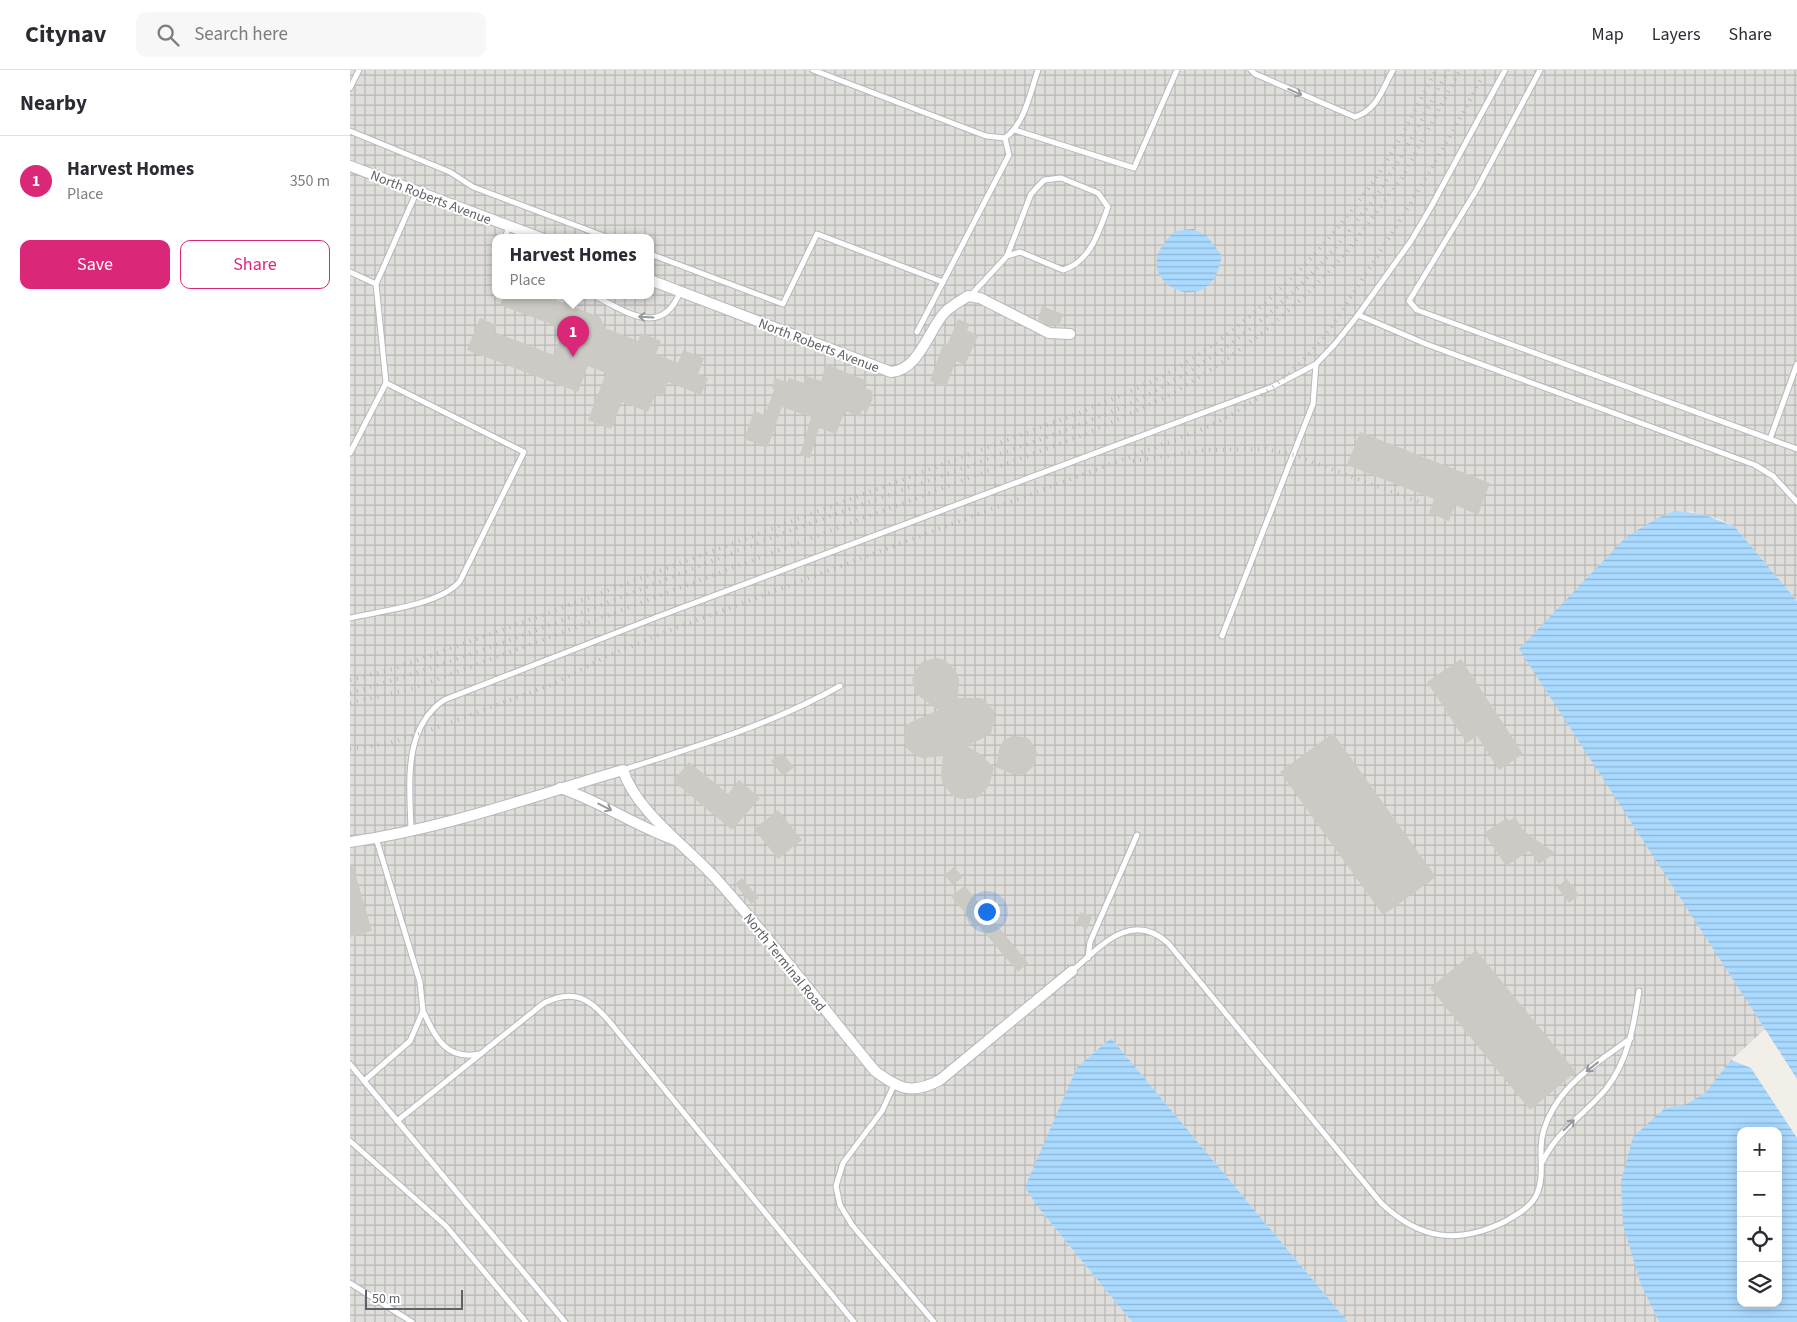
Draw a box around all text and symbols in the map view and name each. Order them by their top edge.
search box [136,12,486,57]
text: Citynav [25,17,106,52]
icon: search [154,21,182,49]
text: Search here [194,21,288,48]
text: Map [1592,22,1624,47]
text: Layers [1652,22,1701,47]
text: Share [1729,22,1772,47]
one-way arrow [1287,87,1302,97]
text: Nearby [20,88,87,118]
text: Harvest Homes [67,156,194,183]
street label: North Roberts Avenue [367,166,494,230]
text: 1 [32,170,40,192]
text: 350 m [290,170,330,192]
text: Place [67,183,103,205]
popup [492,234,654,299]
button: Save [20,240,170,289]
button: Share [180,240,330,289]
text: Harvest Homes [509,242,637,269]
text: Place [509,269,546,291]
one-way arrow [638,313,654,322]
street label: North Roberts Avenue [755,314,882,378]
pin: 1 [557,316,589,357]
one-way arrow [597,803,612,812]
your location [974,899,1000,925]
street label: North Terminal Road [738,909,830,1016]
one-way arrow [1586,1061,1599,1072]
one-way arrow [1563,1119,1576,1131]
map controls [1737,1127,1782,1307]
button: + [1737,1127,1782,1172]
button: − [1737,1172,1782,1217]
button: locate [1737,1217,1782,1262]
button: layers [1737,1262,1782,1307]
scale bar [365,1287,462,1310]
text: 50 m [372,1289,400,1309]

